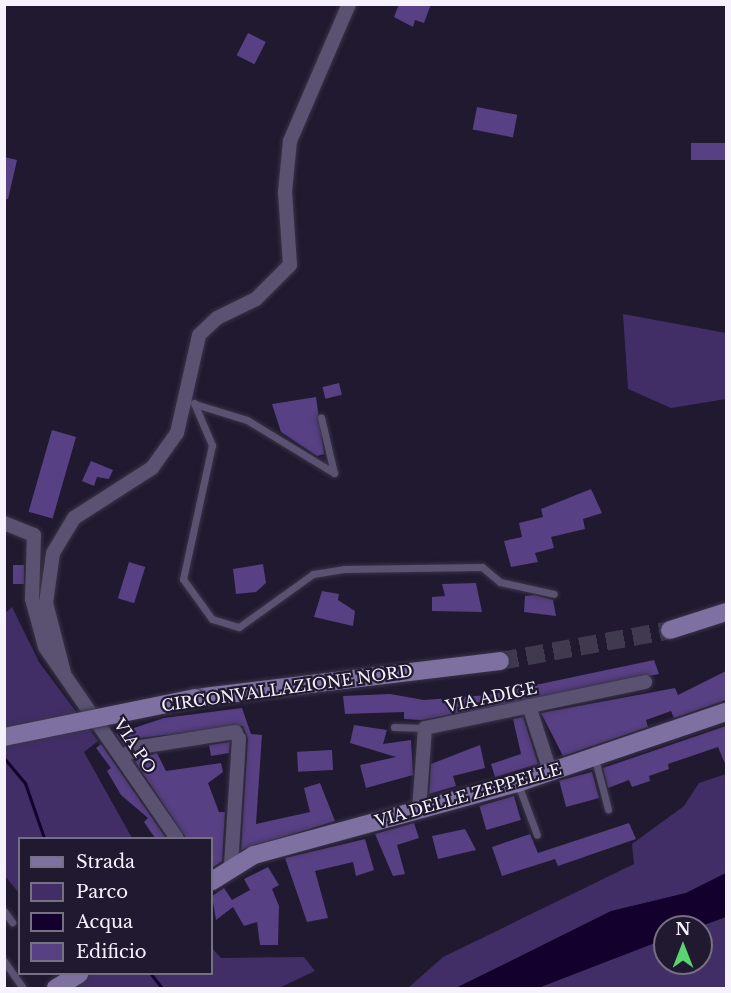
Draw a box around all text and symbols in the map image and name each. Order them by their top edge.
street label: CIRCONVALLAZIONE NORD [160,661,414,715]
street label: VIA ADIGE [443,678,539,716]
street label: VIA PO [110,715,160,777]
street label: VIA DELLE ZEPPELLE [372,759,564,831]
legend [18,837,213,975]
text: Strada [76,851,135,873]
text: Parco [76,881,128,903]
text: Acqua [76,911,133,933]
north arrow [653,915,713,975]
text: N [675,919,691,939]
text: Edificio [76,941,147,963]

